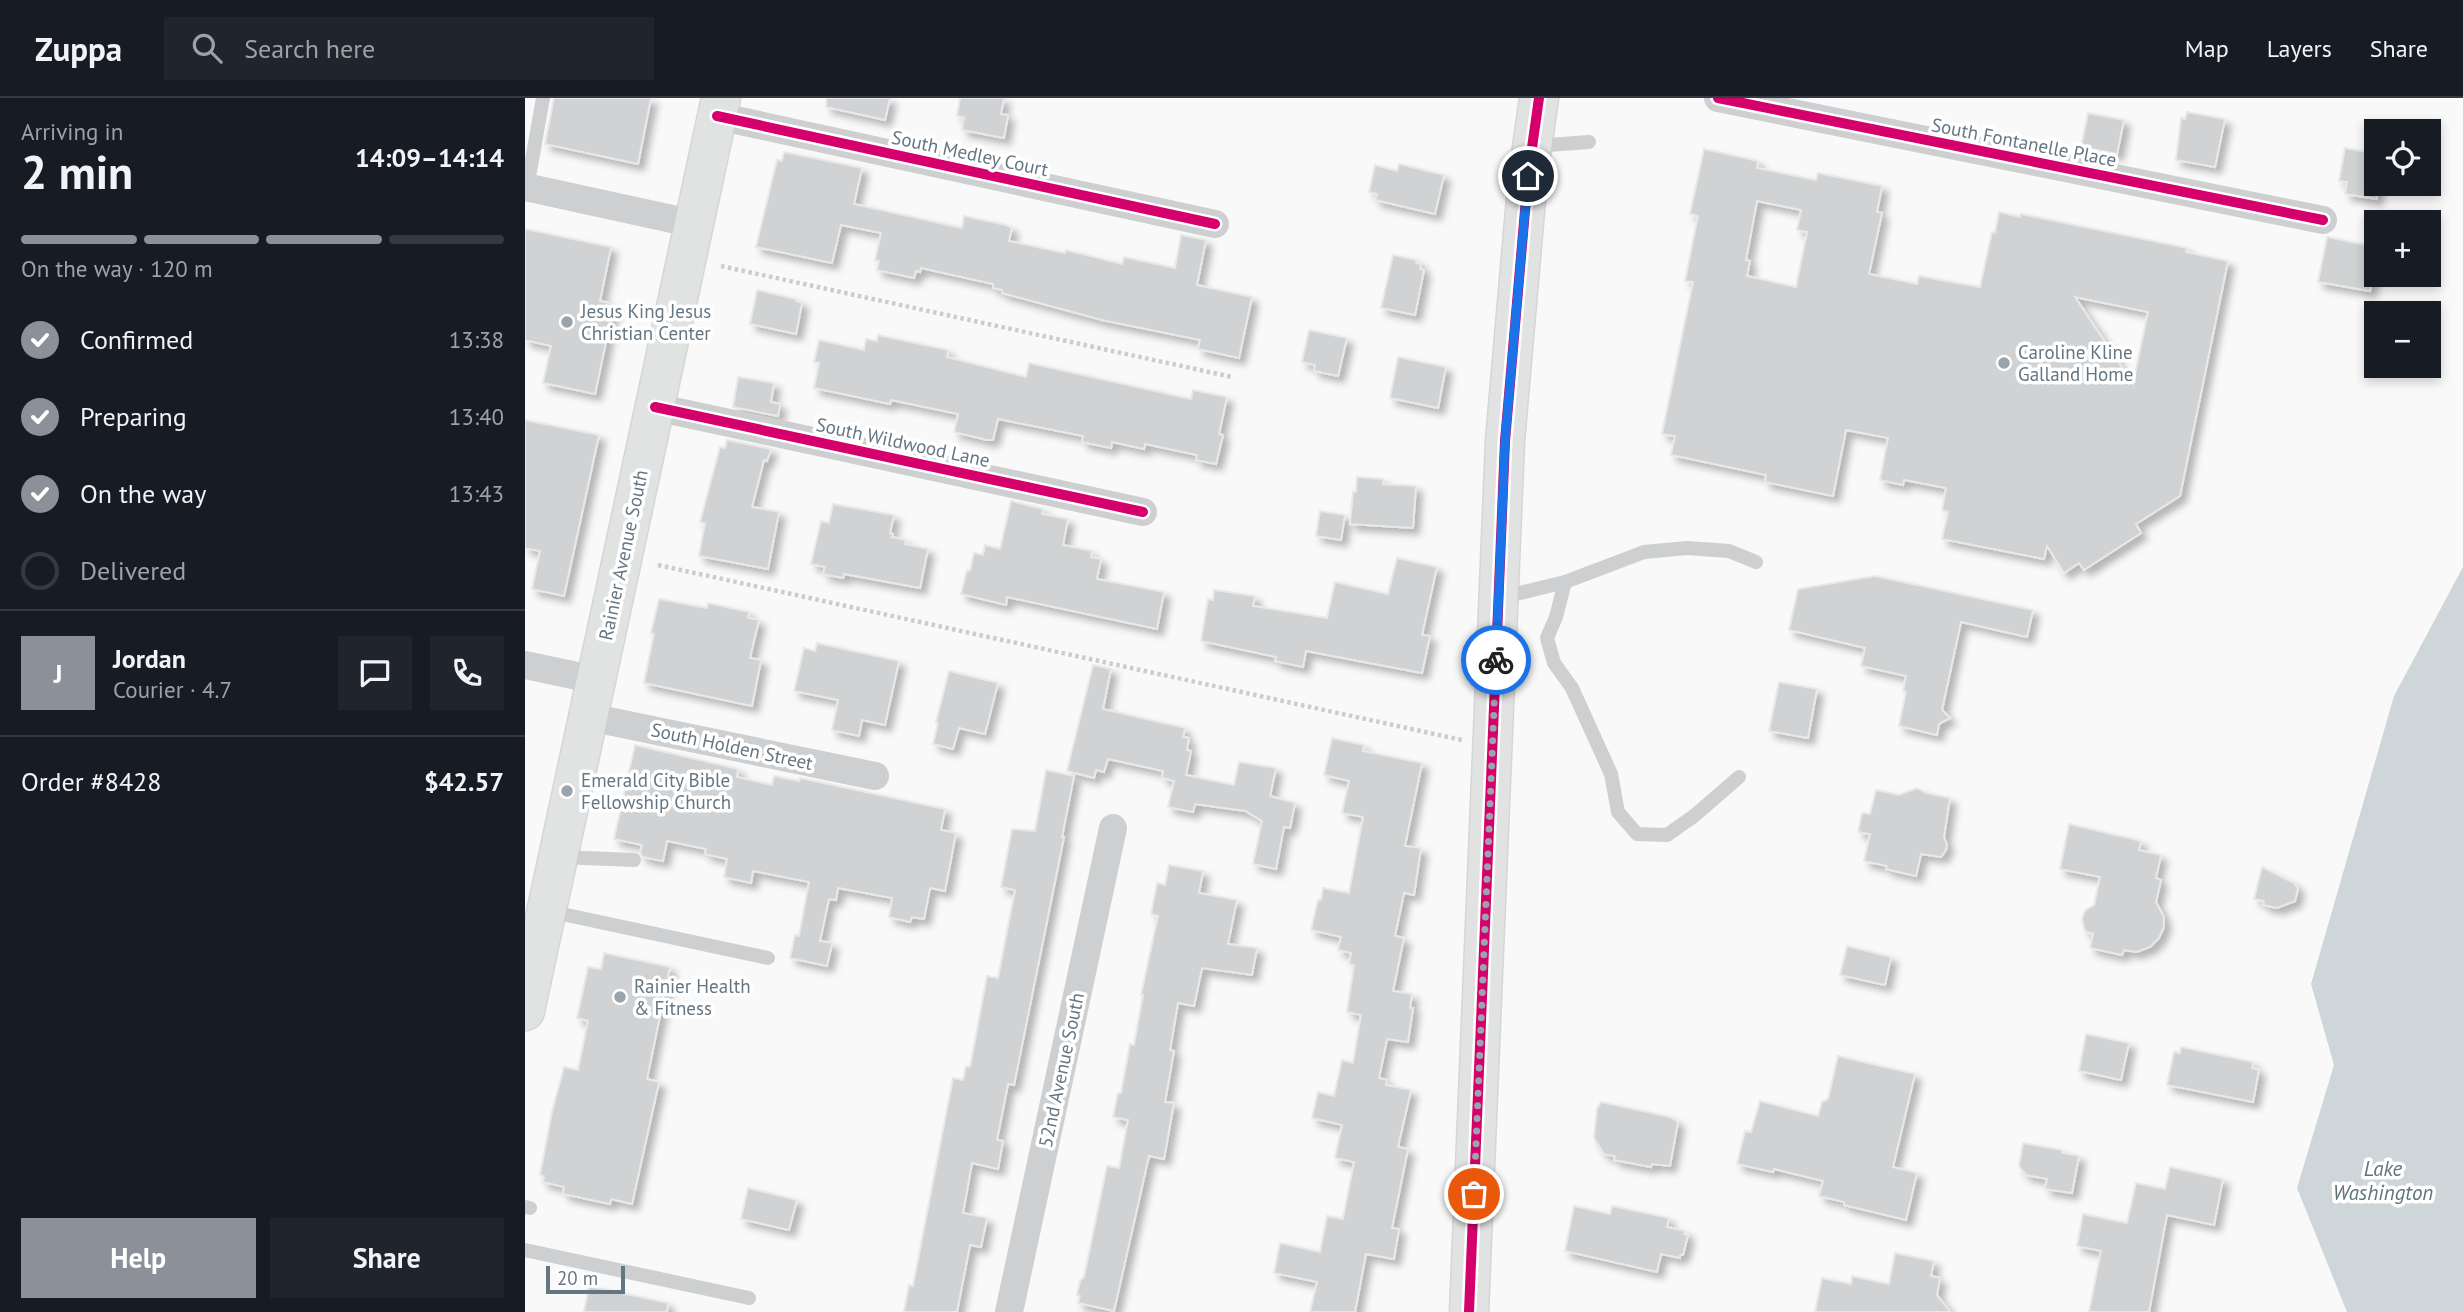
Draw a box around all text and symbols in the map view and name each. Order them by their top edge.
search box [164,17,654,80]
text: Zuppa [35,27,122,70]
icon: search [188,29,226,67]
text: Search here [244,32,375,65]
text: Map [2185,33,2229,64]
text: Layers [2267,33,2332,64]
text: Share [2370,33,2428,64]
street label: South Fontanelle Place [1929,112,2119,172]
text: Arriving in [21,117,123,146]
map controls [2364,119,2441,378]
button: locate [2364,119,2441,196]
street label: South Medley Court [890,125,1051,181]
text: 14:09–14:14 [355,141,504,174]
text: 2 min [21,142,133,202]
pin [1498,146,1558,206]
icon: home [1509,157,1547,195]
button: + [2364,210,2441,287]
text: On the way · 120 m [21,254,213,283]
place label: Jesus King Jesus Christian Center [580,299,711,345]
button: − [2364,301,2441,378]
marker: Jesus King Jesus Christian Center [559,314,575,330]
icon: check [21,321,59,359]
text: Confirmed [80,323,193,356]
text: 13:38 [449,325,504,354]
place label: Caroline Kline Galland Home [2018,340,2133,386]
marker: Caroline Kline Galland Home [1996,355,2012,371]
icon: check [21,398,59,436]
text: Preparing [80,400,187,433]
text: 13:40 [449,402,504,431]
street label: South Wildwood Lane [814,412,992,472]
street label: Rainier Avenue South [593,468,653,642]
icon: check [21,475,59,513]
text: On the way [80,477,206,510]
text: 13:43 [449,479,504,508]
text: Delivered [80,554,186,587]
courier [1461,625,1531,695]
button: chat [338,636,412,710]
button: phone [430,636,504,710]
icon: bike [1477,641,1515,679]
text: Jordan [113,642,186,675]
text: J [54,657,62,690]
text: Courier · 4.7 [113,675,232,704]
street label: South Holden Street [649,717,816,775]
text: Order #8428 [21,765,161,798]
text: $42.57 [424,765,504,798]
place label: Emerald City Bible Fellowship Church [581,768,731,814]
marker: Emerald City Bible Fellowship Church [559,783,575,799]
place label: Rainier Health & Fitness [634,974,751,1020]
marker: Rainier Health & Fitness [612,989,628,1005]
street label: 52nd Avenue South [1033,990,1089,1150]
water label: Lake Washington [2333,1155,2433,1206]
pin [1444,1164,1504,1224]
icon: bag [1455,1175,1493,1213]
button: Help [21,1218,256,1298]
button: Share [270,1218,504,1298]
scale bar [546,1263,625,1295]
text: 20 m [557,1266,598,1290]

